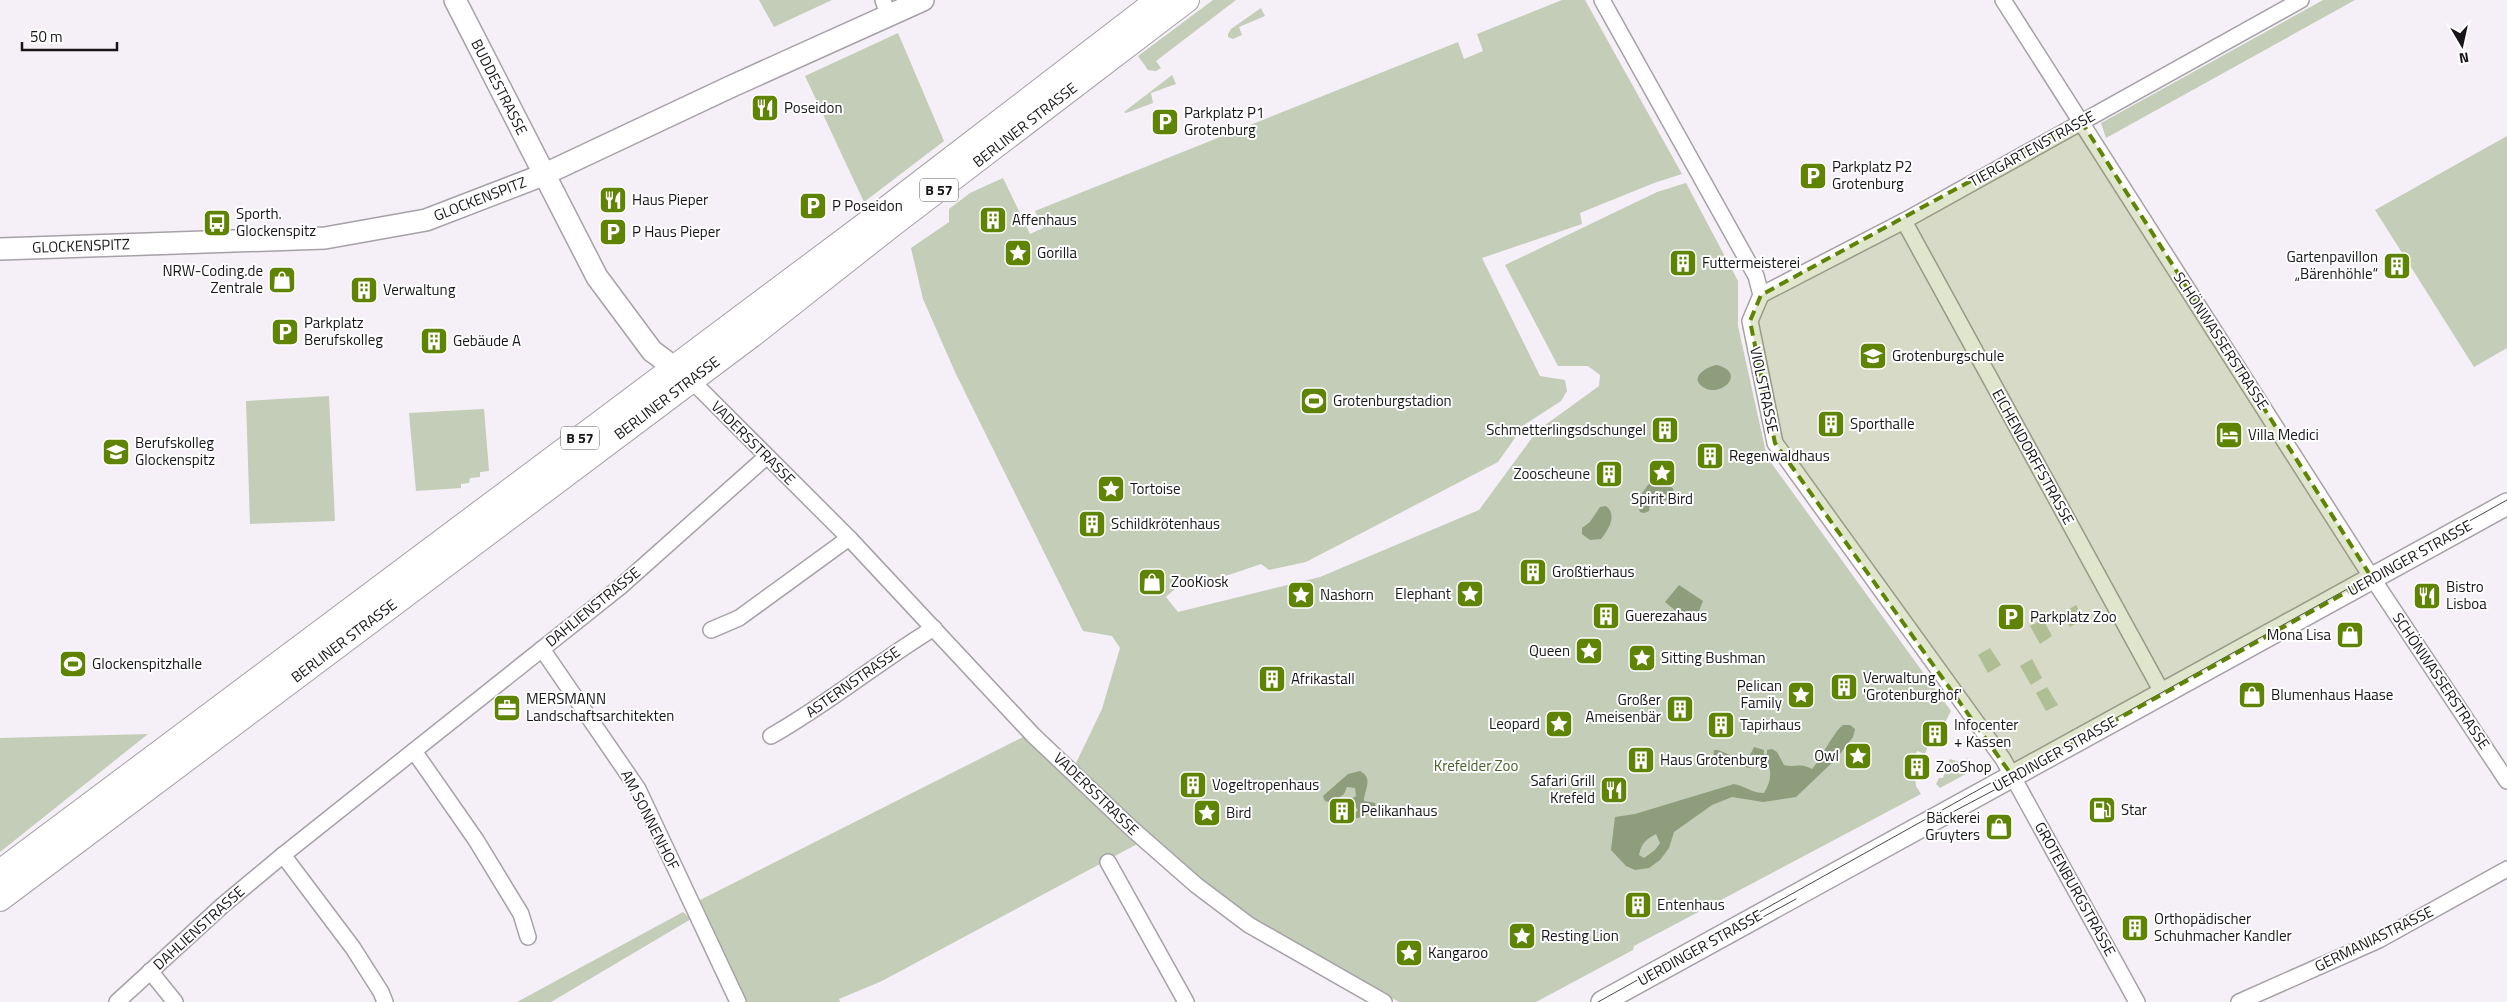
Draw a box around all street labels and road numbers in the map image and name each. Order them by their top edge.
street label: BUDDESTRASSE [465,35,534,139]
street label: BERLINER STRASSE [968,76,1082,173]
street label: TIERGARTENSTRASSE [1964,104,2099,193]
street label: GLOCKENSPITZ [430,170,530,227]
road number: B 57 [920,178,958,202]
street label: GLOCKENSPITZ [32,232,130,259]
street label: SCHÖNWASSERSTRASSE [2168,267,2275,414]
street label: VIOLSTRASSE [1744,344,1785,435]
street label: BERLINER STRASSE [609,350,724,445]
street label: EICHENDORFFSTRASSE [1987,385,2080,529]
street label: VADERSSTRASSE [706,395,801,490]
road number: B 57 [561,426,599,449]
street label: UERDINGER STRASSE [2343,514,2476,601]
street label: DAHLIENSTRASSE [540,561,645,652]
street label: BERLINER STRASSE [286,593,401,688]
street label: SCHÖNWASSERSTRASSE [2387,608,2496,754]
street label: ASTERNSTRASSE [801,640,905,723]
street label: UERDINGER STRASSE [1988,710,2121,797]
street label: VADERSSTRASSE [1048,747,1144,841]
street label: AM SONNENHOF [615,766,686,874]
street label: GROTENBURGSTRASSE [2029,817,2122,960]
street label: DAHLIENSTRASSE [148,880,250,975]
street label: GERMANIASTRASSE [2311,900,2437,977]
street label: UERDINGER STRASSE [1633,904,1766,991]

